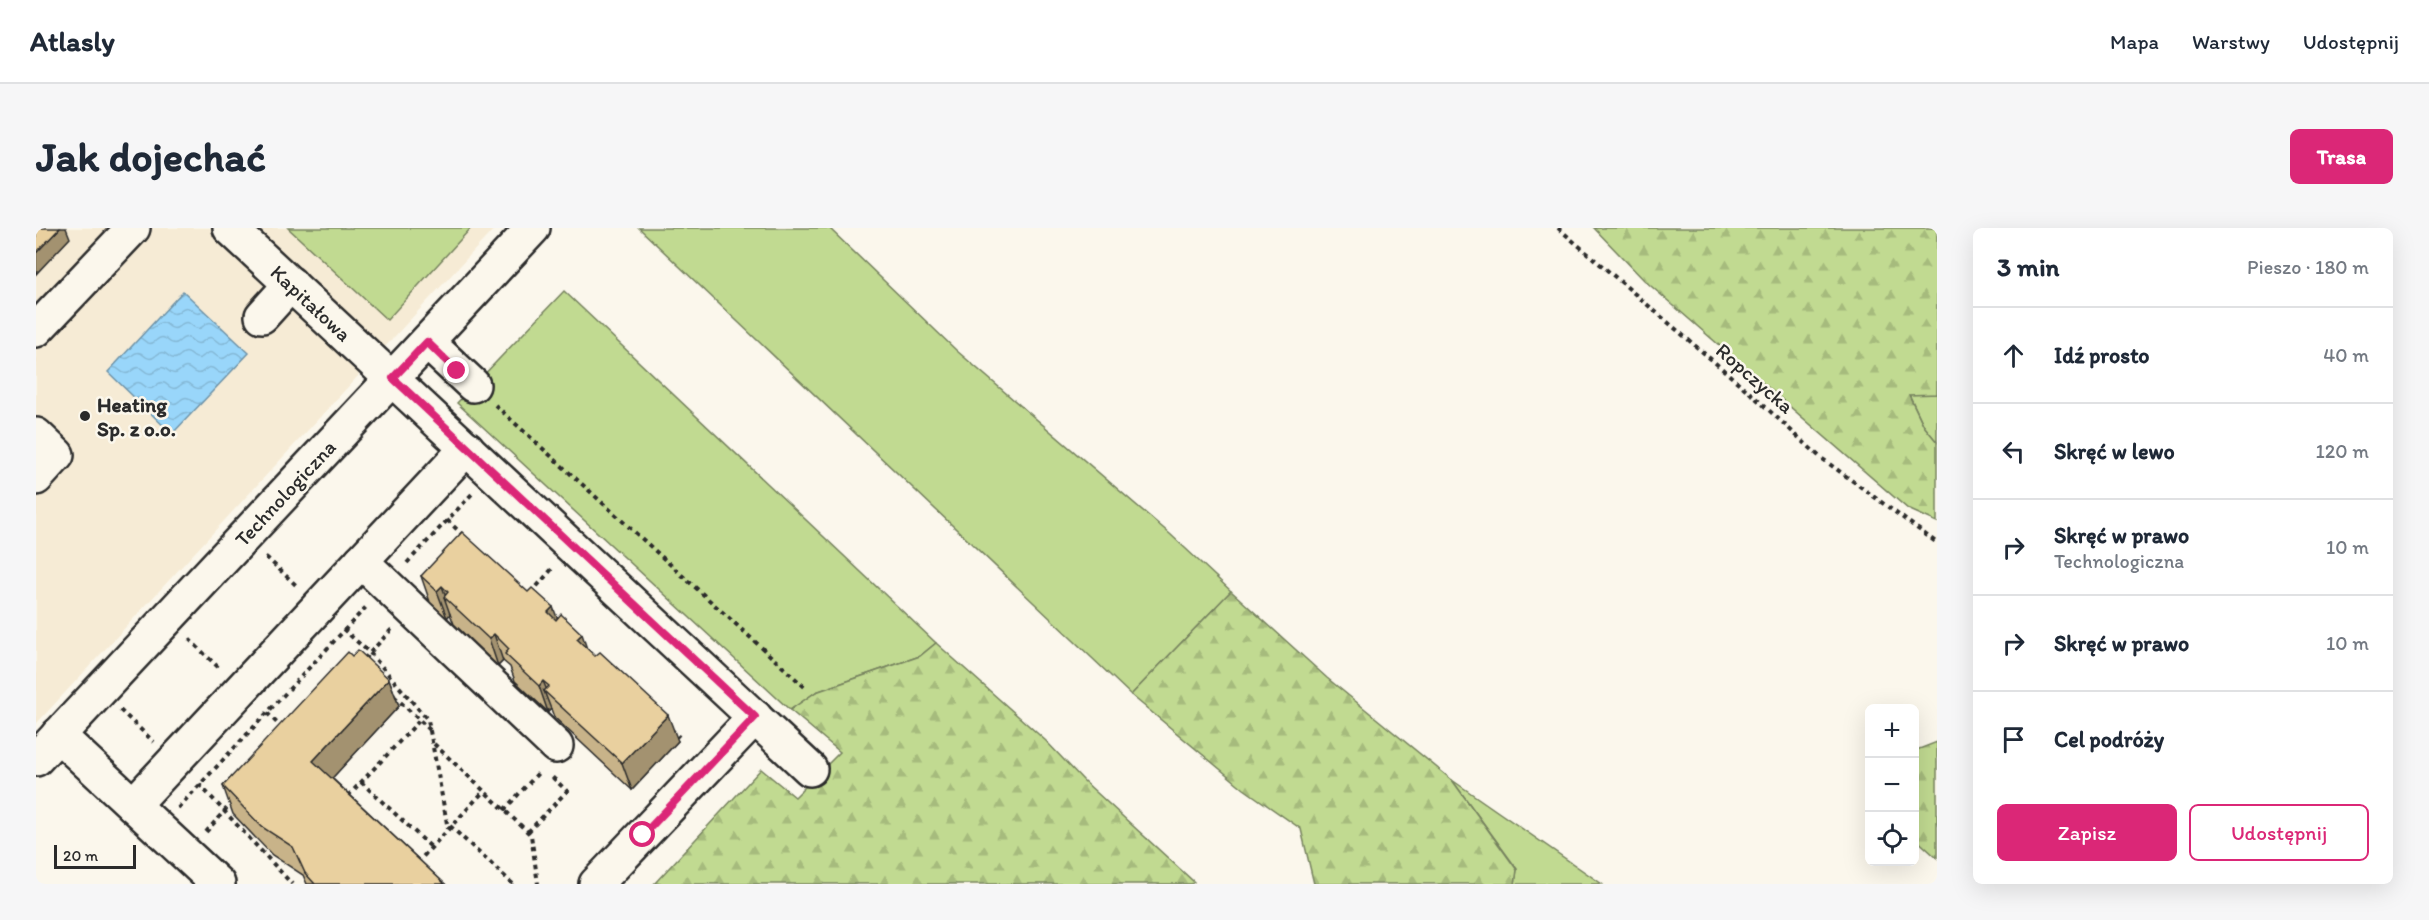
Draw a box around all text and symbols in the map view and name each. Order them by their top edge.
text: Atlasly [30,24,115,58]
text: Mapa [2110,29,2159,54]
text: Warstwy [2192,29,2270,54]
text: Udostępnij [2303,29,2399,54]
button: Trasa [2290,129,2393,184]
text: Jak dojechać [36,131,266,182]
text: 3 min [1997,251,2059,283]
text: Pieszo · 180 m [2247,255,2369,279]
street label: Kapitałowa [266,259,356,347]
street label: Ropczycka [1711,337,1799,419]
icon: ahead [1997,339,2030,372]
text: Idź prosto [2054,342,2150,369]
text: 40 m [2323,343,2369,367]
route end [443,357,469,383]
place label: Heating Sp. z o.o. [97,392,176,442]
marker: Heating Sp. z o.o. [78,409,92,423]
street label: Technologiczna [229,435,341,551]
icon: left [1997,435,2030,468]
text: Skręć w lewo [2054,438,2175,465]
text: 120 m [2316,439,2369,463]
text: Skręć w prawo [2054,522,2189,549]
icon: right [1997,531,2030,564]
text: 10 m [2326,535,2369,559]
text: Technologiczna [2054,549,2184,573]
icon: right [1997,627,2030,660]
text: Skręć w prawo [2054,630,2189,657]
text: 10 m [2326,631,2369,655]
map controls [1865,704,1919,866]
button: + [1865,704,1919,758]
icon: arrive [1997,723,2030,756]
text: Cel podróży [2054,726,2164,753]
button: − [1865,758,1919,812]
button: Zapisz [1997,804,2177,861]
button: Udostępnij [2189,804,2369,861]
button: locate [1865,812,1919,866]
route start [629,821,655,847]
scale bar [54,842,136,870]
text: 20 m [63,846,98,865]

